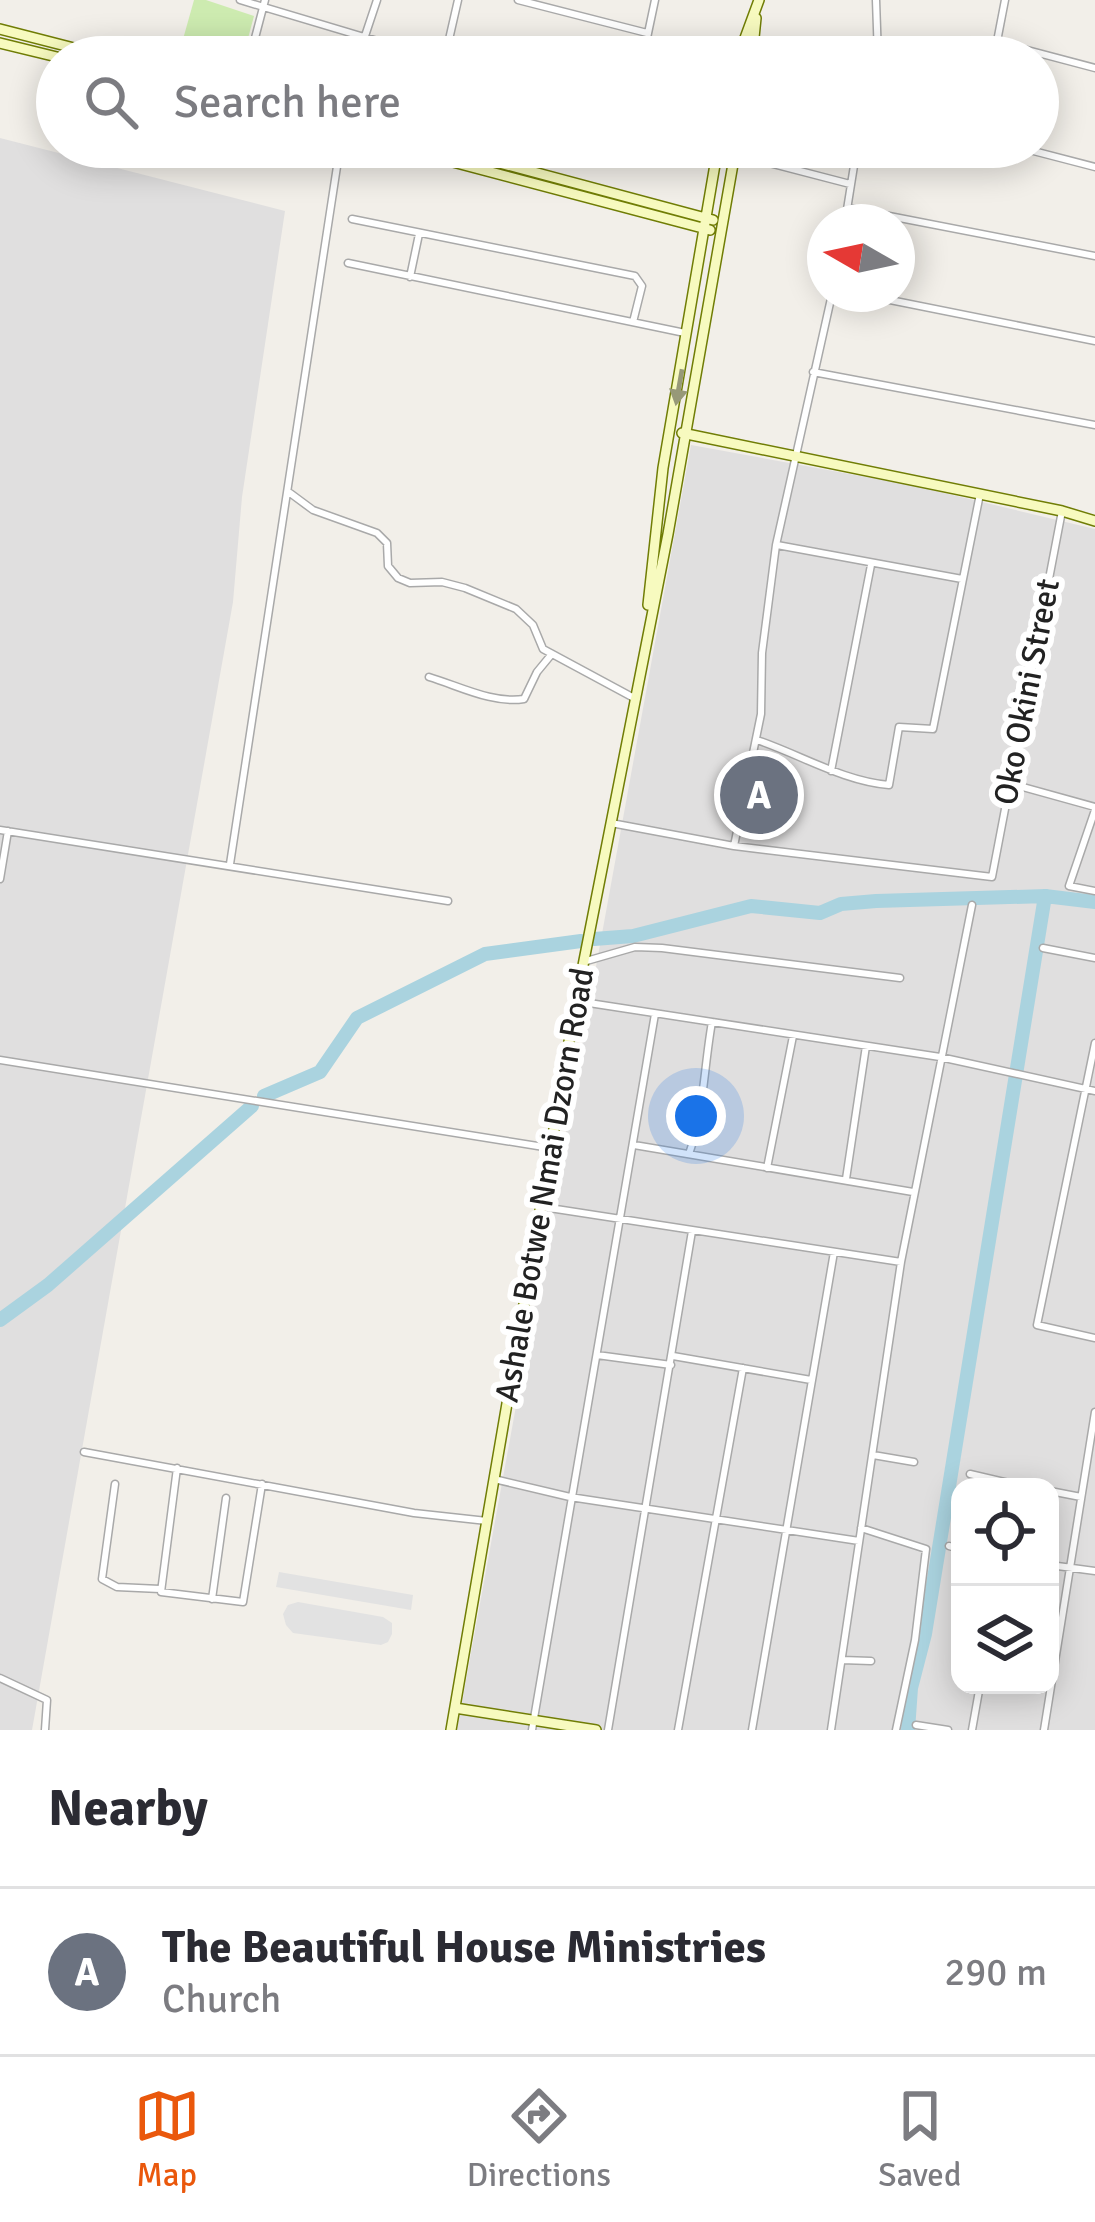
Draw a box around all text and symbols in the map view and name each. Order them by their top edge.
search box [36,36,1059,168]
icon: search [78,69,144,135]
text: Search here [174,75,401,130]
north arrow [807,204,915,312]
one-way arrow [669,369,688,406]
street label: Oko Okini Street [985,576,1069,808]
pin: A [720,750,798,840]
street label: Ashale Botwe Nmai Dzorn Road [487,965,603,1405]
your location [666,1086,726,1146]
map controls [951,1478,1059,1694]
button: locate [951,1478,1059,1586]
button: layers [951,1586,1059,1694]
text: Nearby [48,1777,208,1840]
text: The Beautiful House Ministries [162,1920,766,1975]
text: A [75,1948,99,1996]
text: 290 m [944,1948,1047,1996]
text: Church [162,1975,281,2023]
tab: Map [134,2083,200,2196]
tab: Directions [467,2083,611,2196]
tab: Saved [878,2083,961,2196]

